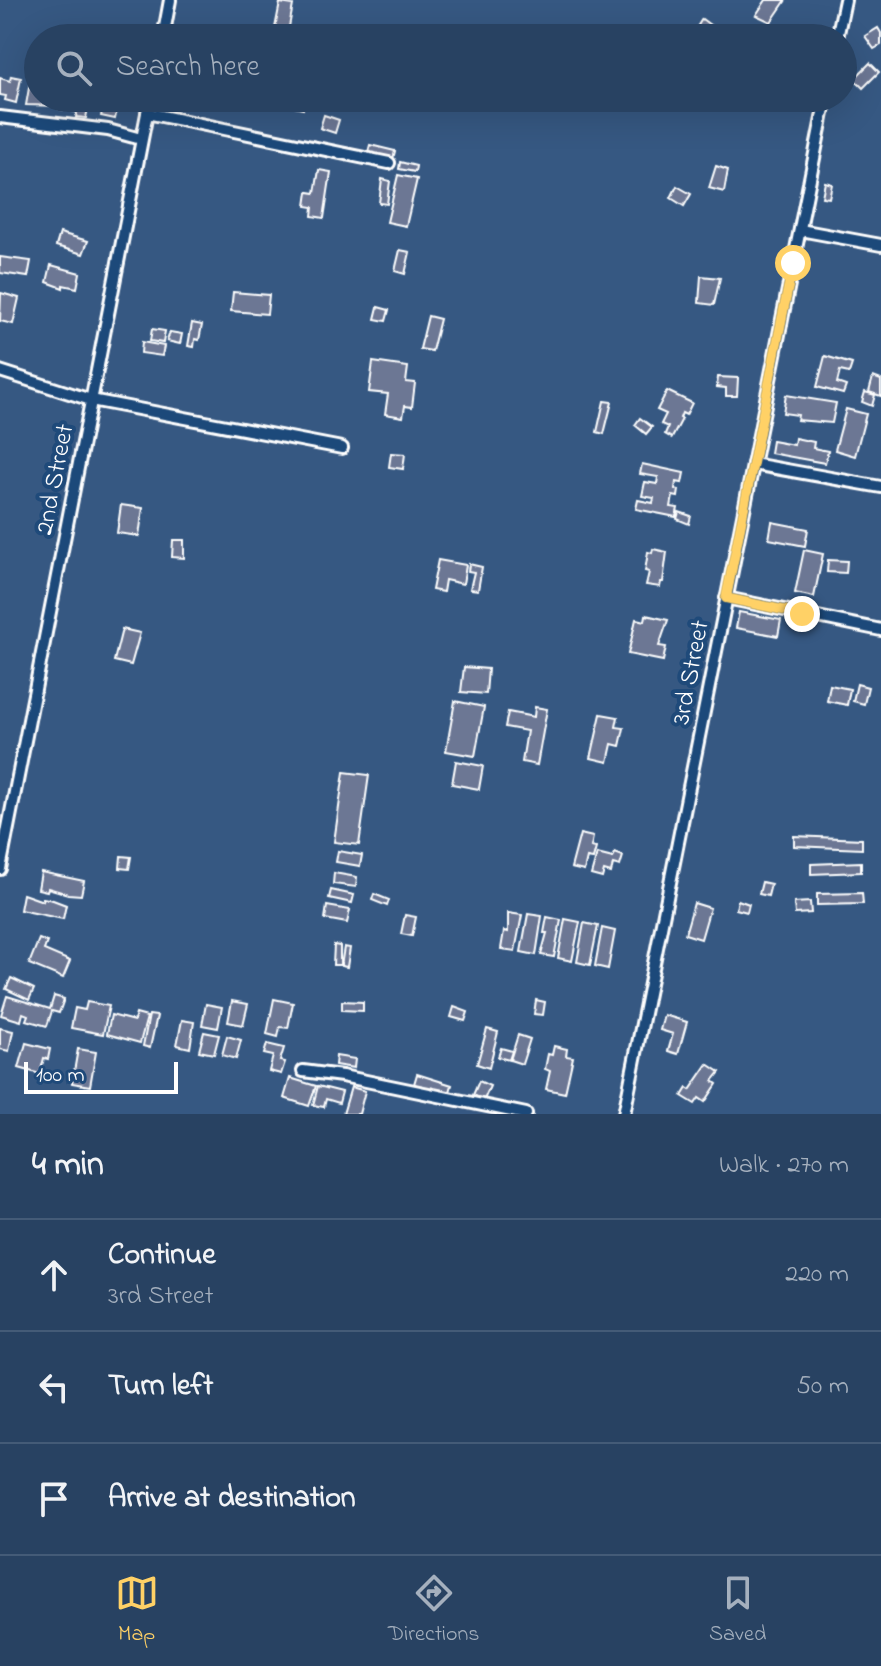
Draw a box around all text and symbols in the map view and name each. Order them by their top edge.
search box [24,24,857,112]
icon: search [52,46,96,90]
text: Search here [116,46,260,90]
route start [775,245,811,281]
street label: 2nd Street [27,421,85,538]
route end [784,596,820,632]
street label: 3rd Street [663,617,721,728]
scale bar [24,1058,178,1094]
text: 100 m [36,1060,85,1092]
text: 4 min [32,1141,104,1191]
text: Walk · 270 m [719,1147,849,1185]
text: Continue [108,1234,216,1278]
icon: ahead [32,1253,76,1297]
text: 220 m [785,1256,849,1294]
text: 3rd Street [108,1278,213,1316]
icon: left [32,1365,76,1409]
text: Turn left [108,1365,213,1409]
text: 50 m [796,1368,849,1406]
icon: arrive [32,1477,76,1521]
text: Arrive at destination [108,1477,356,1521]
tab: Map [115,1571,159,1651]
tab: Directions [388,1571,480,1651]
tab: Saved [709,1571,766,1651]

